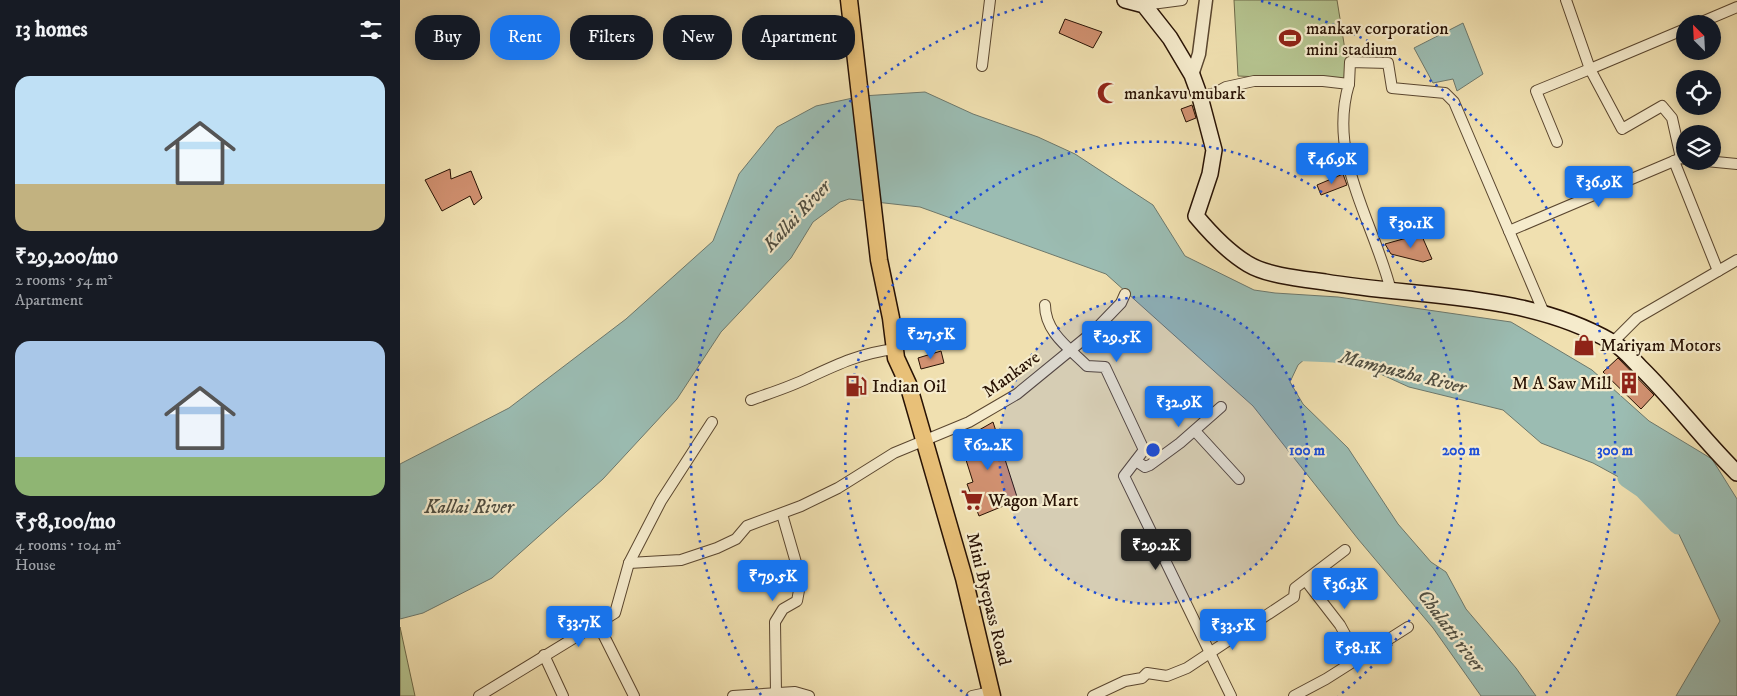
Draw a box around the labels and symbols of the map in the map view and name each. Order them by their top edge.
north arrow [1676,15,1721,60]
place label: mankav corporation mini stadium [1306,18,1449,61]
sports icon: mankav corporation mini stadium [1277,25,1303,51]
mosque icon: mankavu mubark [1095,80,1121,106]
place label: mankavu mubark [1124,83,1245,105]
pin: ₹46.9K [1291,142,1373,185]
pin: ₹36.9K [1558,166,1640,208]
water label: Kallai River [758,174,837,257]
pin: ₹30.1K [1370,206,1452,249]
pin: ₹27.5K [890,318,972,360]
pin: ₹29.5K [1076,320,1158,363]
shop icon: Mariyam Motors [1571,332,1597,358]
place label: Mariyam Motors [1600,335,1721,357]
water label: Mampuzha River [1335,345,1470,401]
street label: Mankave [979,347,1044,403]
building icon: M A Saw Mill [1616,370,1642,396]
fuel station icon: Indian Oil [843,373,869,399]
place label: M A Saw Mill [1512,373,1613,395]
place label: Indian Oil [872,376,947,398]
pin: ₹32.9K [1138,386,1220,428]
pin: ₹62.2K [947,428,1029,471]
centre of rings [1144,441,1162,459]
text: 100 m [1289,441,1326,460]
text: 200 m [1442,441,1481,460]
text: 300 m [1597,441,1634,460]
supermarket icon: Wagon Mart [959,487,985,513]
place label: Wagon Mart [987,490,1079,512]
water label: Kallai River [424,496,516,519]
pin: ₹29.2K [1115,528,1197,571]
street label: Mini Byepass Road [961,530,1015,668]
pin: ₹79.5K [732,560,814,602]
pin: ₹36.3K [1304,568,1386,610]
water label: Chalatti river [1412,585,1491,679]
pin: ₹33.7K [538,606,620,648]
pin: ₹33.5K [1192,608,1274,651]
pin: ₹58.1K [1317,632,1399,674]

